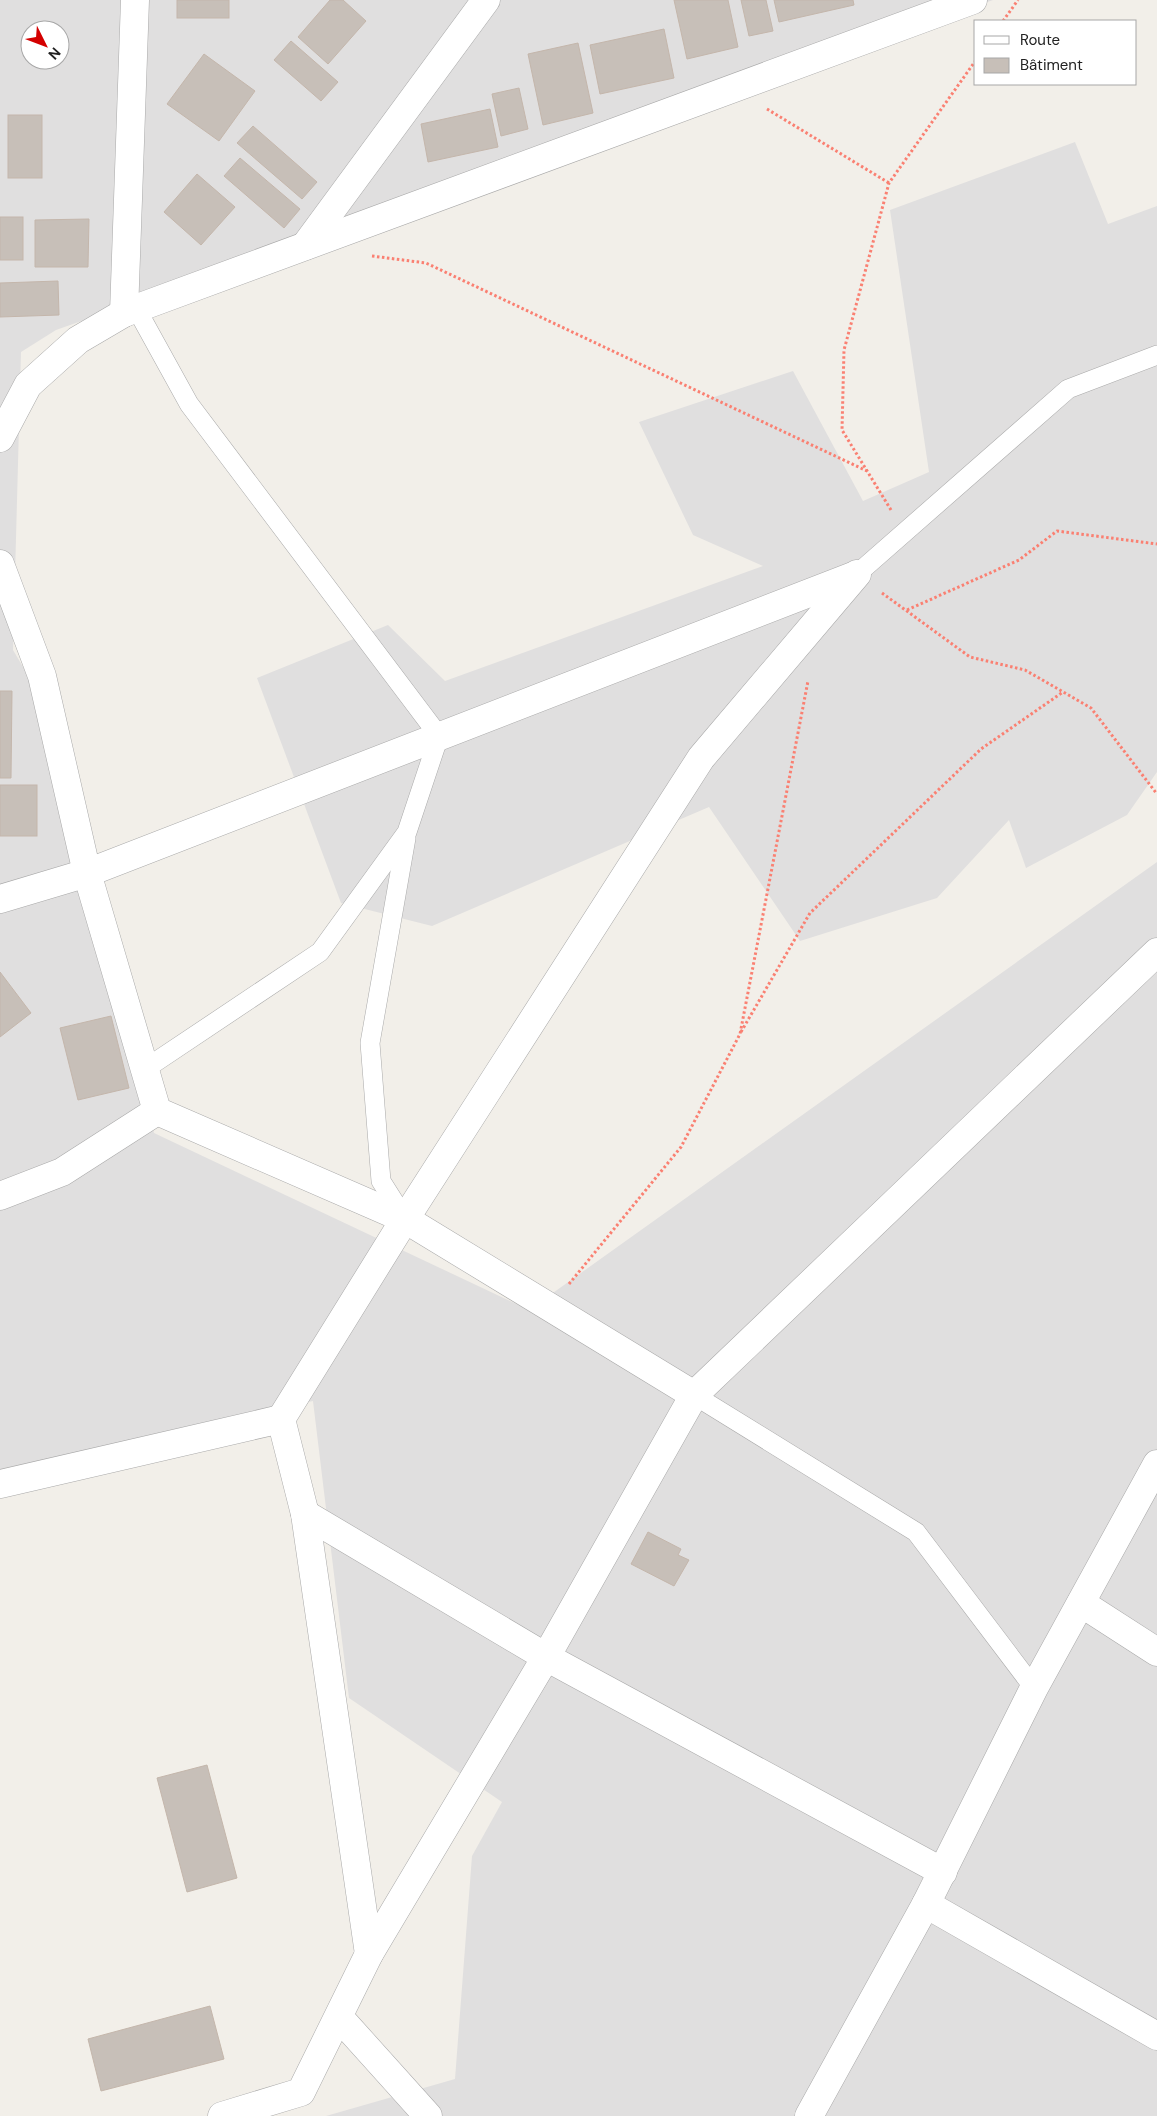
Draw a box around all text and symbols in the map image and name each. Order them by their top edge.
north arrow [20,20,70,70]
legend [974,20,1137,85]
text: Route [1020,30,1060,50]
text: N [45,44,65,64]
text: Bâtiment [1020,55,1083,75]

